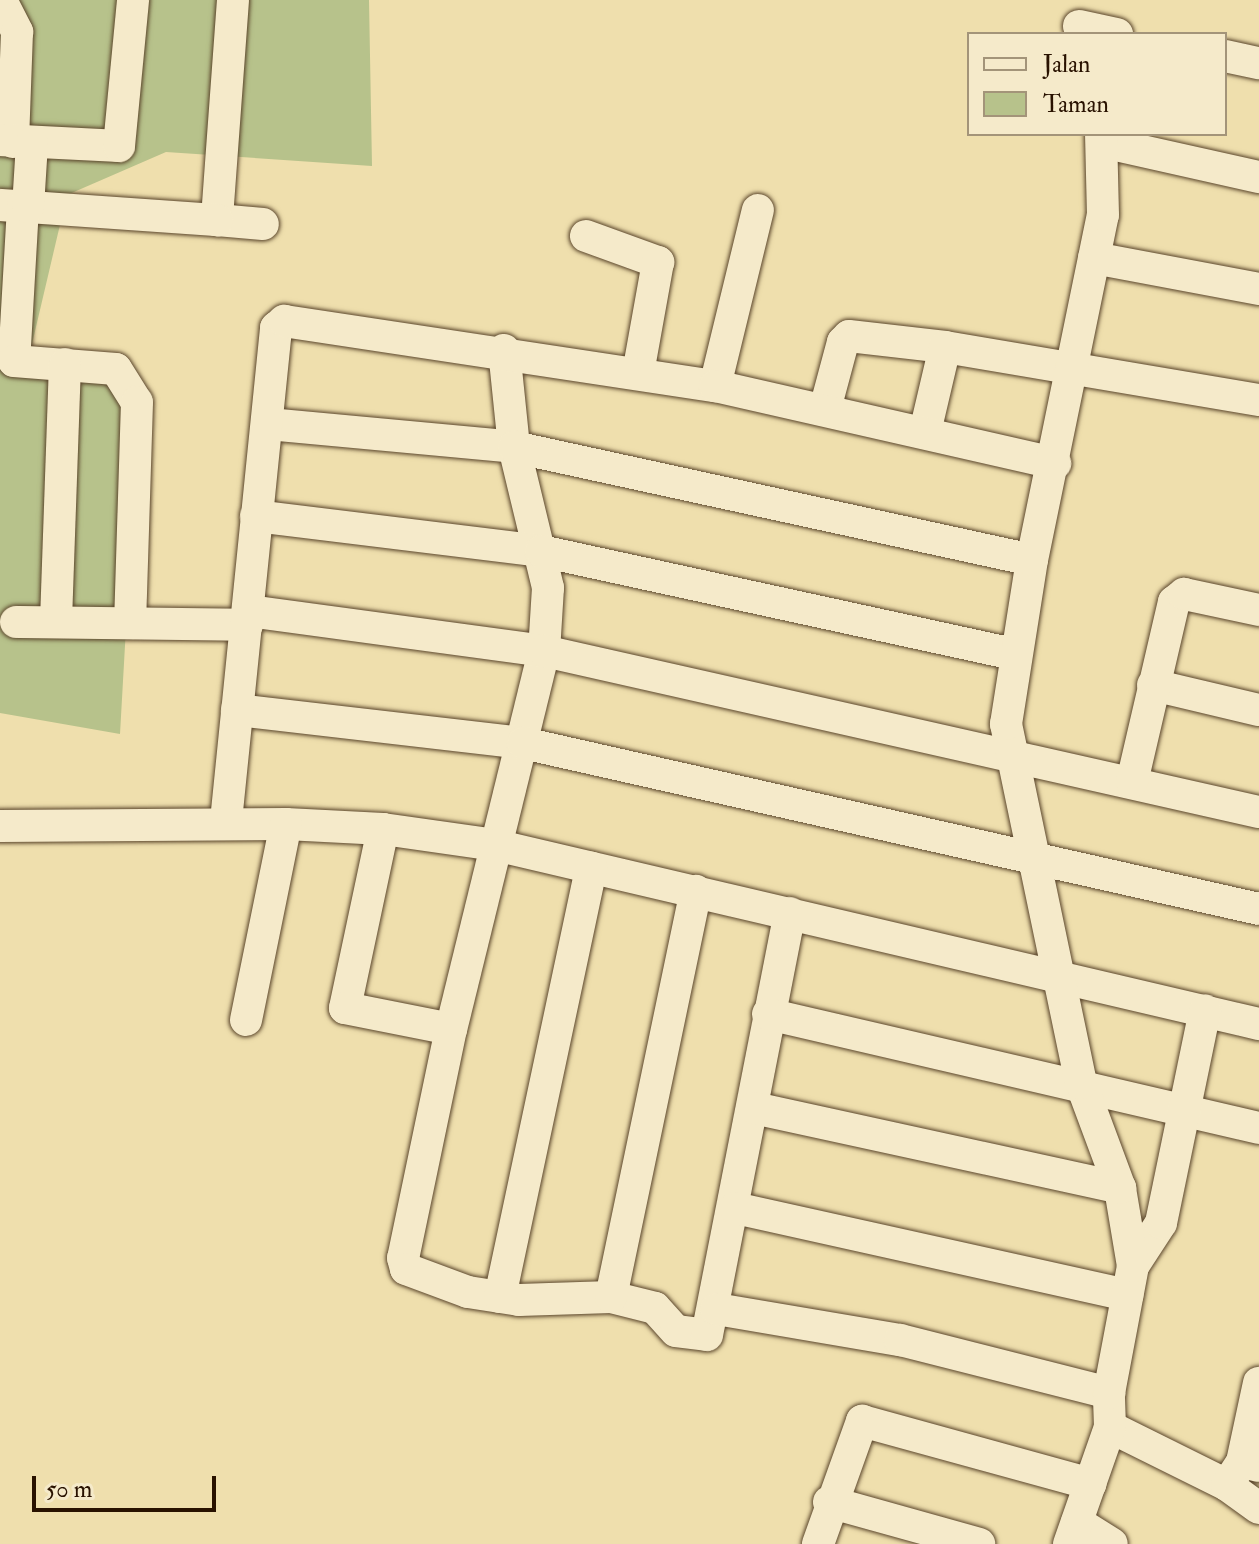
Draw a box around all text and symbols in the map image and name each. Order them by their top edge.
legend [967,32,1227,136]
text: Jalan [1043,49,1090,80]
text: Taman [1043,89,1109,120]
scale bar [36,1460,220,1510]
text: 50 m [46,1474,92,1505]

